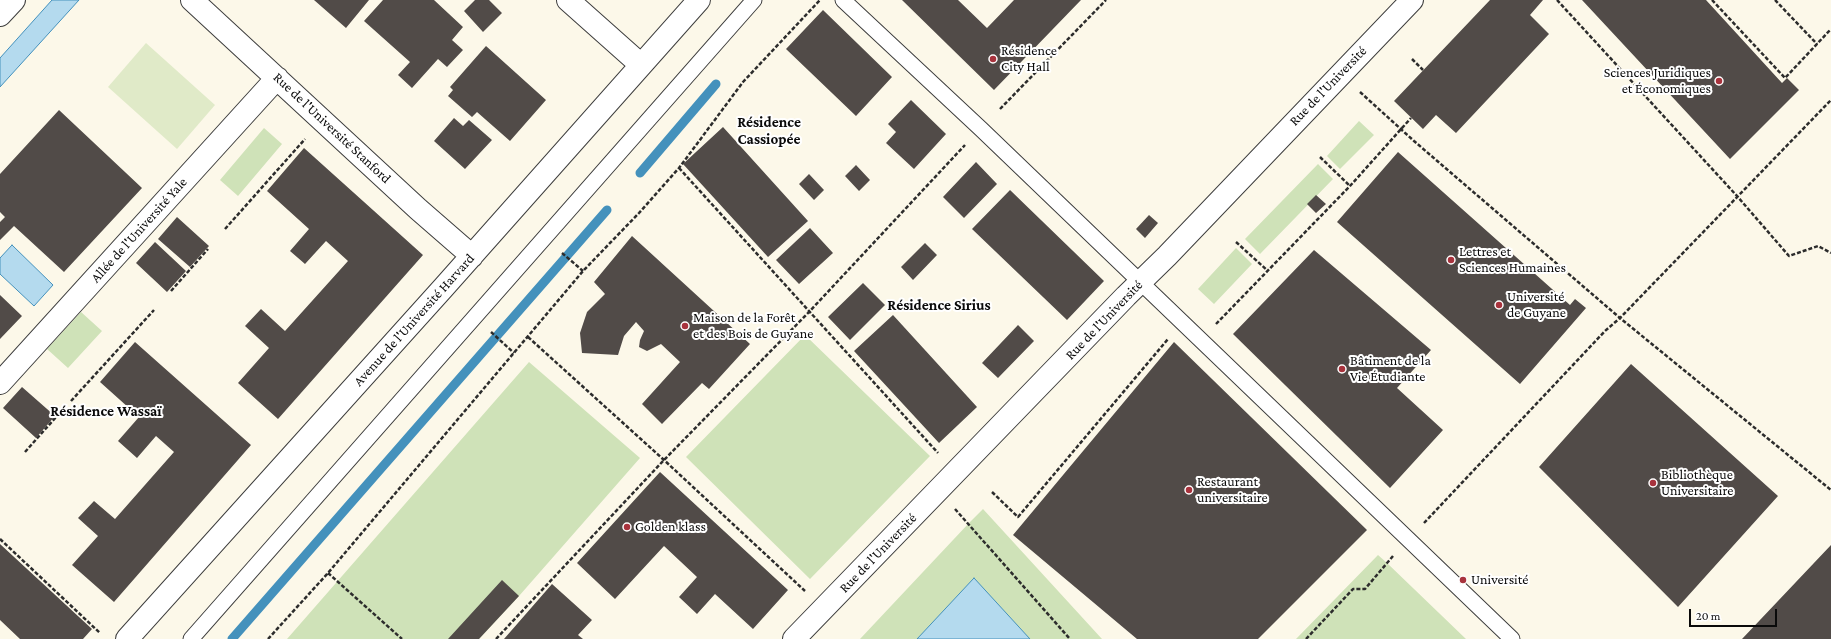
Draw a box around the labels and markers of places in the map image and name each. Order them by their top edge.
place label: Résidence City Hall [1001,43,1057,76]
marker: Résidence City Hall [988,54,998,64]
place label: Sciences Juridiques et Économiques [1604,65,1711,98]
marker: Sciences Juridiques et Économiques [1714,76,1724,86]
place label: Lettres et Sciences Humaines [1459,244,1566,276]
marker: Lettres et Sciences Humaines [1446,255,1456,265]
place label: Université de Guyane [1507,289,1566,322]
marker: Université de Guyane [1494,300,1504,310]
place label: Maison de la Forêt et des Bois de Guyane [693,310,813,342]
marker: Maison de la Forêt et des Bois de Guyane [680,321,690,331]
place label: Bâtiment de la Vie Étudiante [1350,353,1431,386]
marker: Bâtiment de la Vie Étudiante [1337,364,1347,374]
place label: Bibliothèque Universitaire [1661,467,1733,500]
place label: Restaurant universitaire [1197,474,1268,506]
marker: Bibliothèque Universitaire [1648,478,1658,488]
marker: Restaurant universitaire [1184,485,1194,495]
place label: Golden klass [635,519,706,535]
marker: Golden klass [622,522,632,532]
place label: Université [1471,572,1528,588]
marker: Université [1458,575,1468,585]

